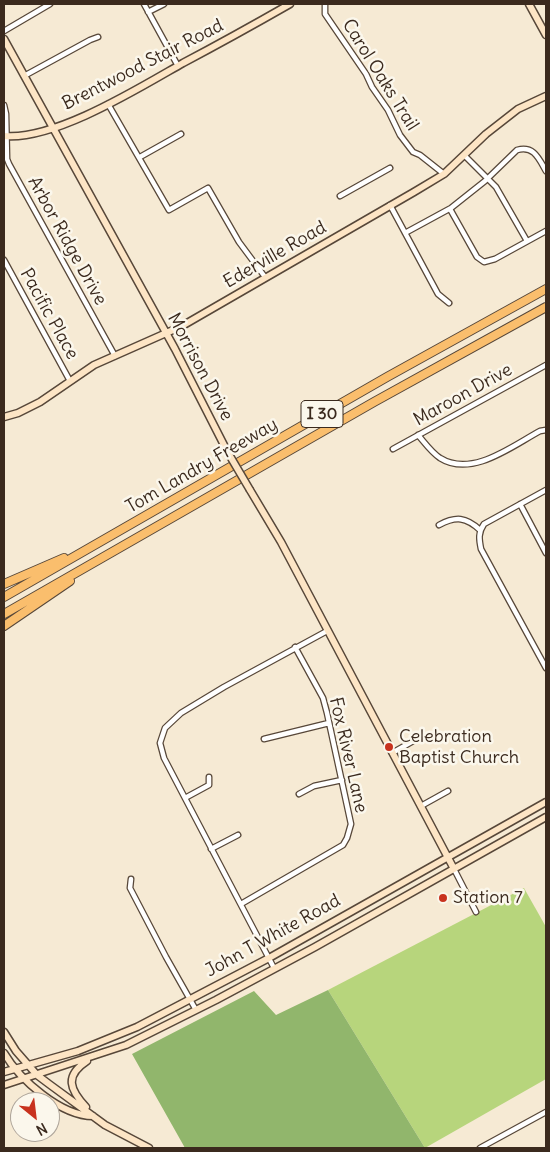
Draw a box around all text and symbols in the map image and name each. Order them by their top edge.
street label: Brentwood Stair Road [59,15,227,115]
street label: Carol Oaks Trail [337,15,423,135]
street label: Arbor Ridge Drive [23,173,111,309]
street label: Ederville Road [220,217,330,293]
street label: Pacific Place [15,265,83,363]
street label: Morrison Drive [163,309,237,425]
street label: Maroon Drive [410,359,516,431]
road number: I 30 [301,400,343,428]
street label: Tom Landry Freeway [122,414,282,518]
street label: Fox River Lane [324,695,372,815]
place label: Celebration Baptist Church [399,726,519,769]
marker: Celebration Baptist Church [383,741,395,753]
place label: Station 7 [453,887,523,909]
street label: John T White Road [202,890,344,982]
marker: Station 7 [437,892,449,904]
north arrow [10,1092,60,1142]
text: N [33,1119,50,1139]

